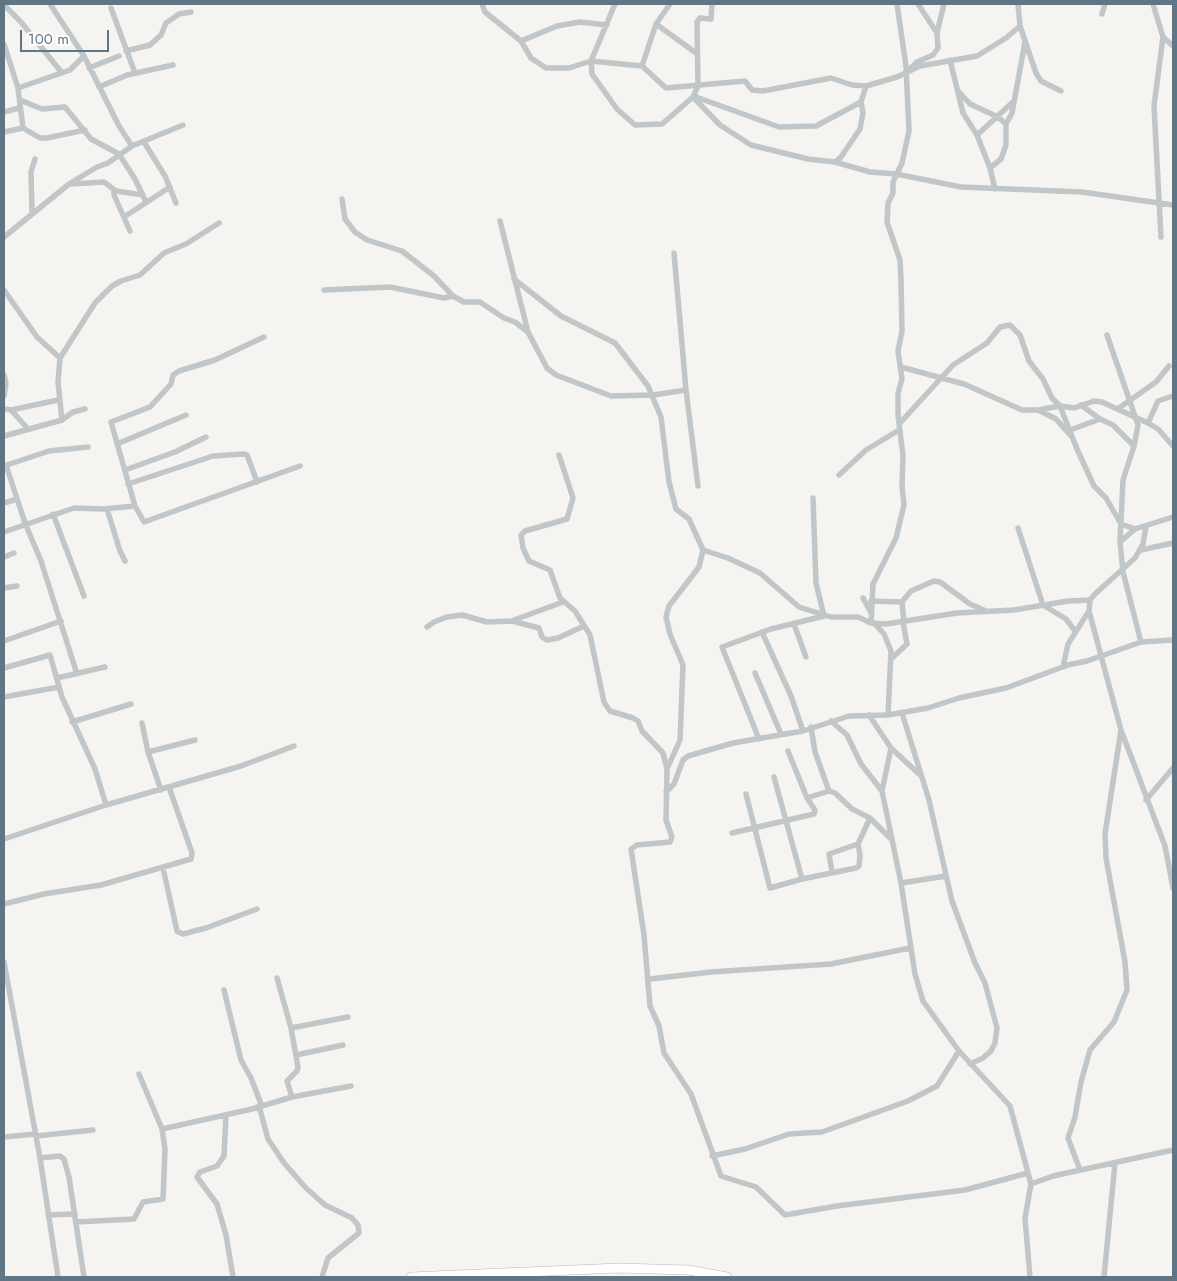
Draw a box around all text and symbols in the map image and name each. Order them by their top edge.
scale bar [22,20,111,52]
text: 100 m [28,28,69,50]

